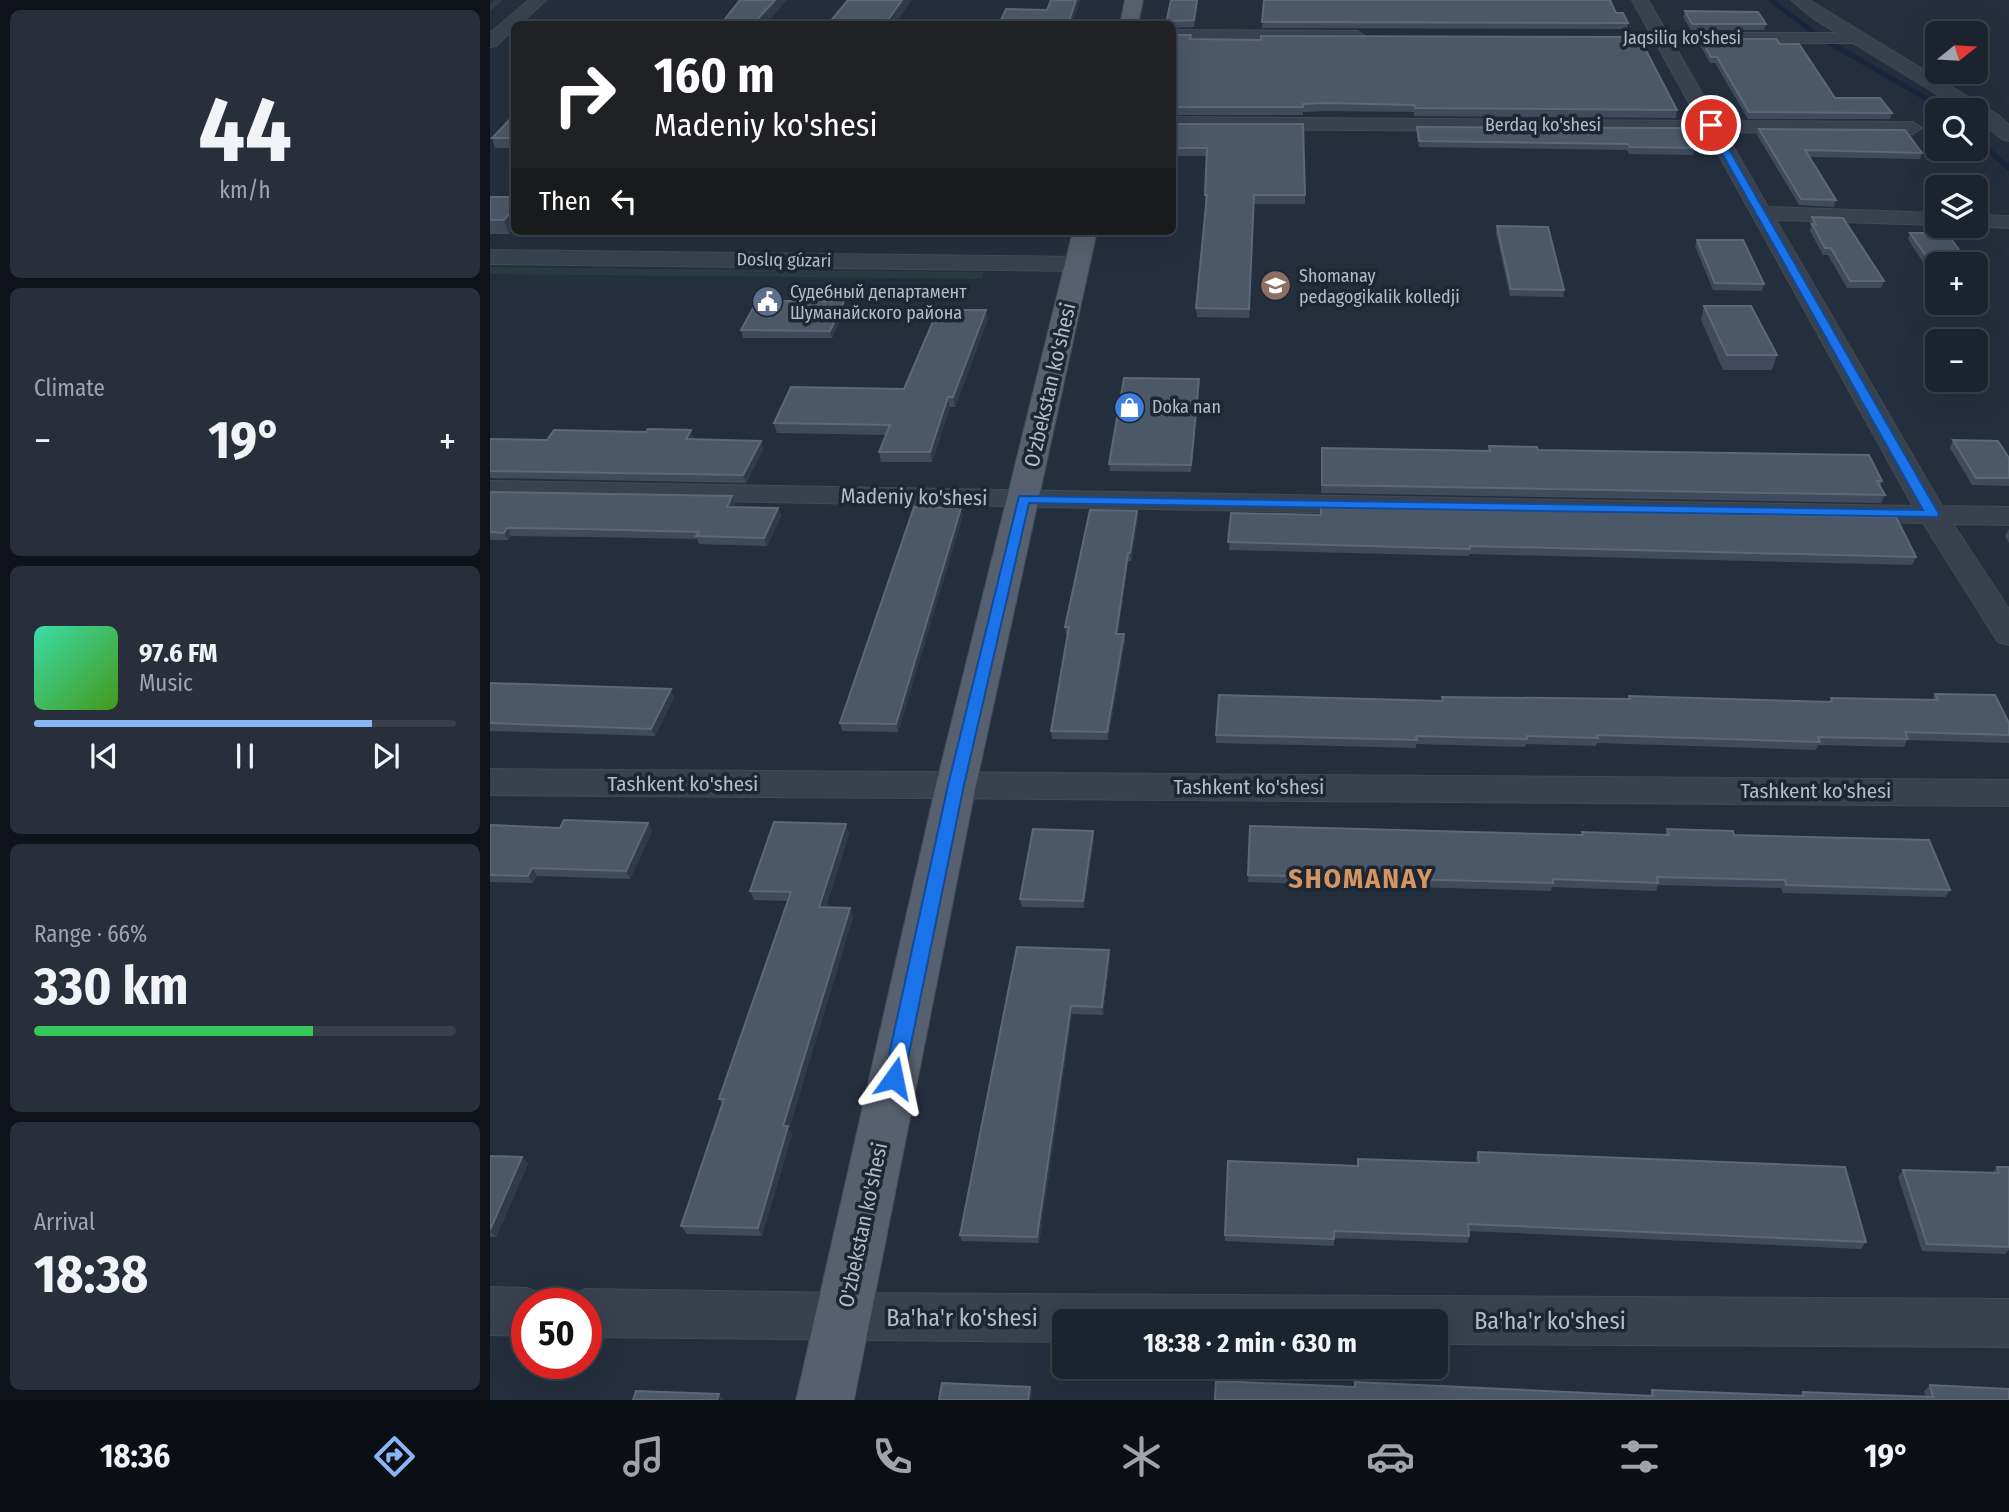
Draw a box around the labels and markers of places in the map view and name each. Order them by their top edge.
pin [1681,95,1741,155]
place label: Shomanay pedagogikalik kolledji [1299,265,1460,308]
school or university icon: Shomanay pedagogikalik kolledji [1259,269,1293,303]
place label: Судебный департамент Шуманайского района [790,281,967,324]
public building icon: Судебный департамент Шуманайского района [750,285,784,319]
shop icon: Doka nan [1112,390,1146,424]
place label: Doka nan [1152,396,1221,418]

